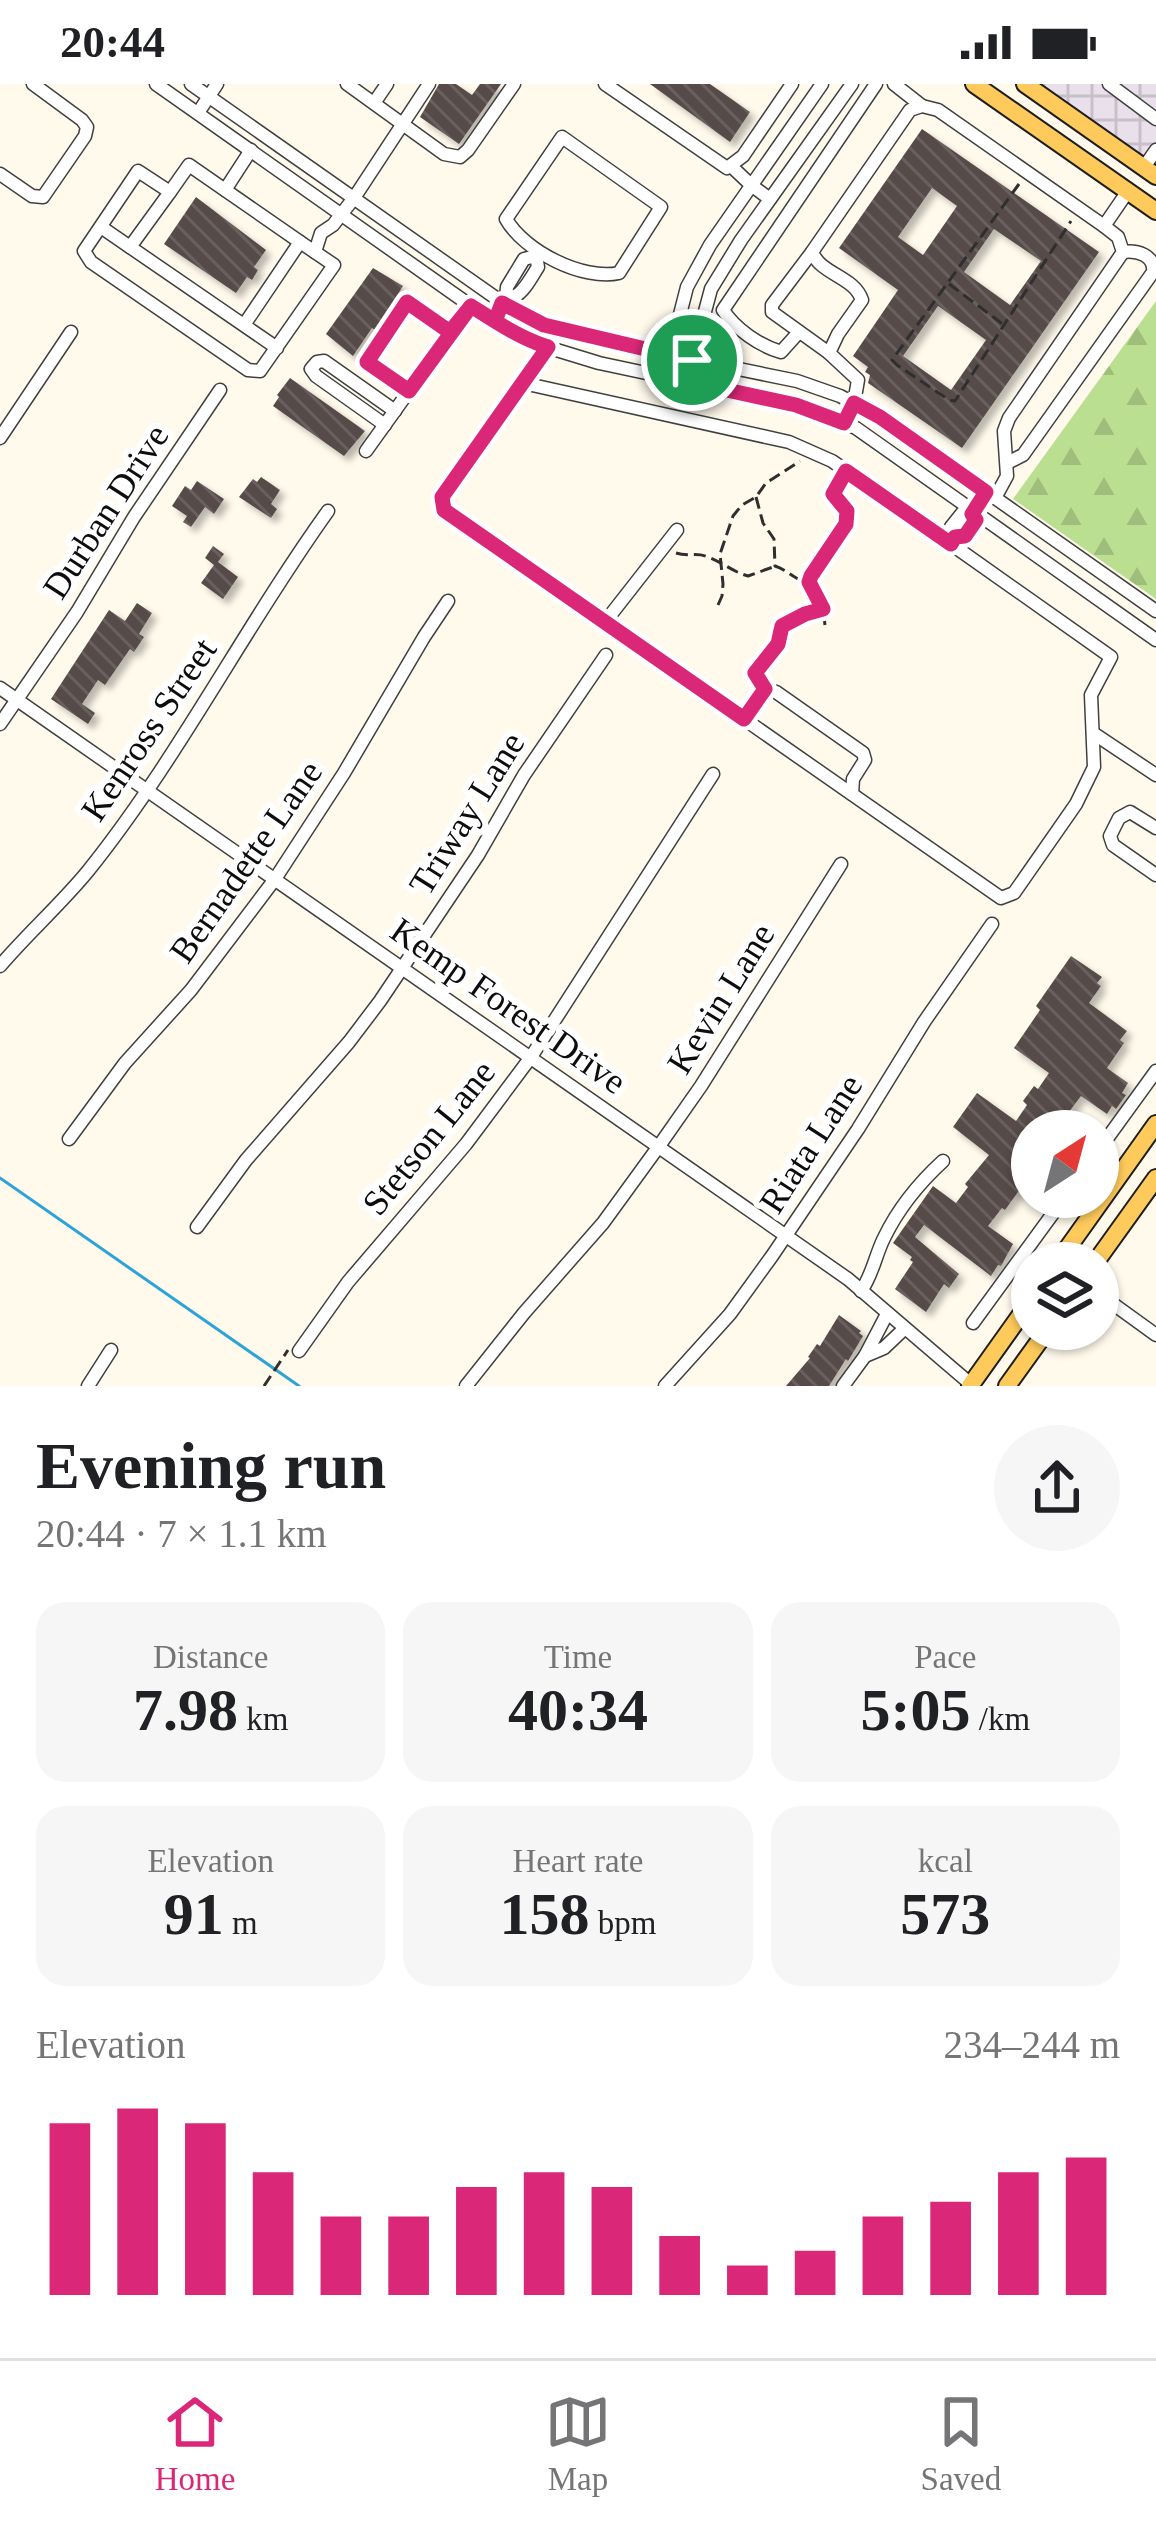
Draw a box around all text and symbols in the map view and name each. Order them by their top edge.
text: 20:44 [60,17,165,67]
pin [641,309,743,411]
icon: arrive [659,327,725,393]
street label: Durban Drive [35,417,177,606]
street label: Kenross Street [73,631,224,828]
street label: Triway Lane [401,725,532,902]
street label: Bernadette Lane [162,753,330,970]
street label: Kemp Forest Drive [383,910,634,1102]
street label: Kevin Lane [659,916,783,1081]
street label: Stetson Lane [354,1052,503,1223]
street label: Riata Lane [751,1067,870,1220]
north arrow [1011,1110,1119,1218]
map controls [1011,1110,1119,1350]
button: layers [1011,1242,1119,1350]
button: share [994,1425,1120,1551]
text: Evening run [36,1429,386,1502]
text: 20:44 · 7 × 1.1 km [36,1512,327,1555]
text: Distance [153,1639,268,1675]
text: Time [544,1639,612,1675]
text: Pace [914,1639,976,1675]
text: 7.98 [133,1677,238,1743]
text: 40:34 [508,1677,648,1743]
text: 5:05 [861,1677,971,1743]
text: km [238,1701,288,1737]
text: /km [971,1701,1030,1737]
text: Elevation [147,1843,274,1879]
text: Heart rate [512,1843,643,1879]
text: kcal [918,1843,973,1879]
text: 91 [164,1881,224,1947]
text: 158 [500,1881,590,1947]
text: 573 [900,1881,990,1947]
text: m [224,1905,258,1941]
text: bpm [590,1905,656,1941]
text: Elevation [36,2023,185,2066]
text: 234–244 m [943,2023,1120,2066]
tab: Home [155,2389,235,2498]
tab: Map [545,2389,611,2498]
tab: Saved [921,2389,1001,2498]

